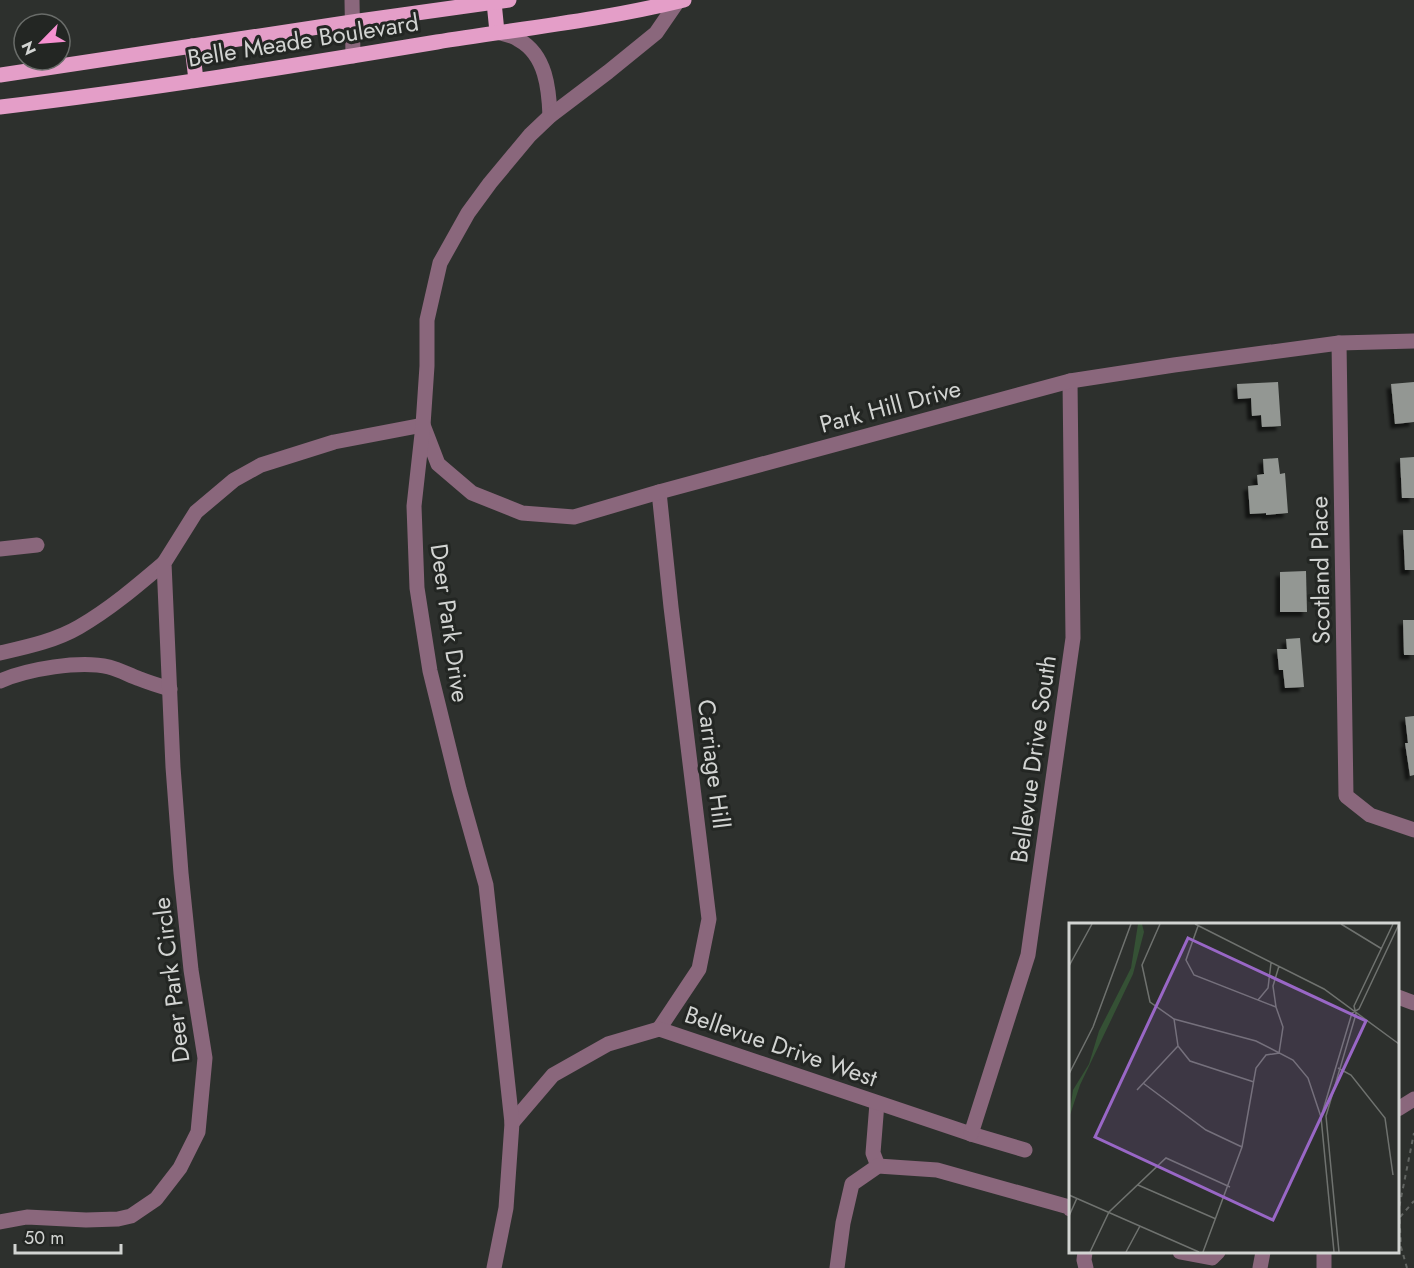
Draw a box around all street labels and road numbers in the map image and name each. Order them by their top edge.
street label: Belle Meade Boulevard [185,4,421,76]
street label: Park Hill Drive [815,370,965,442]
street label: Scotland Place [1301,496,1339,644]
street label: Deer Park Drive [422,541,478,705]
street label: Bellevue Drive South [1001,653,1065,865]
street label: Carriage Hill [689,697,739,831]
street label: Deer Park Circle [143,895,199,1065]
street label: Bellevue Drive West [680,997,882,1095]

